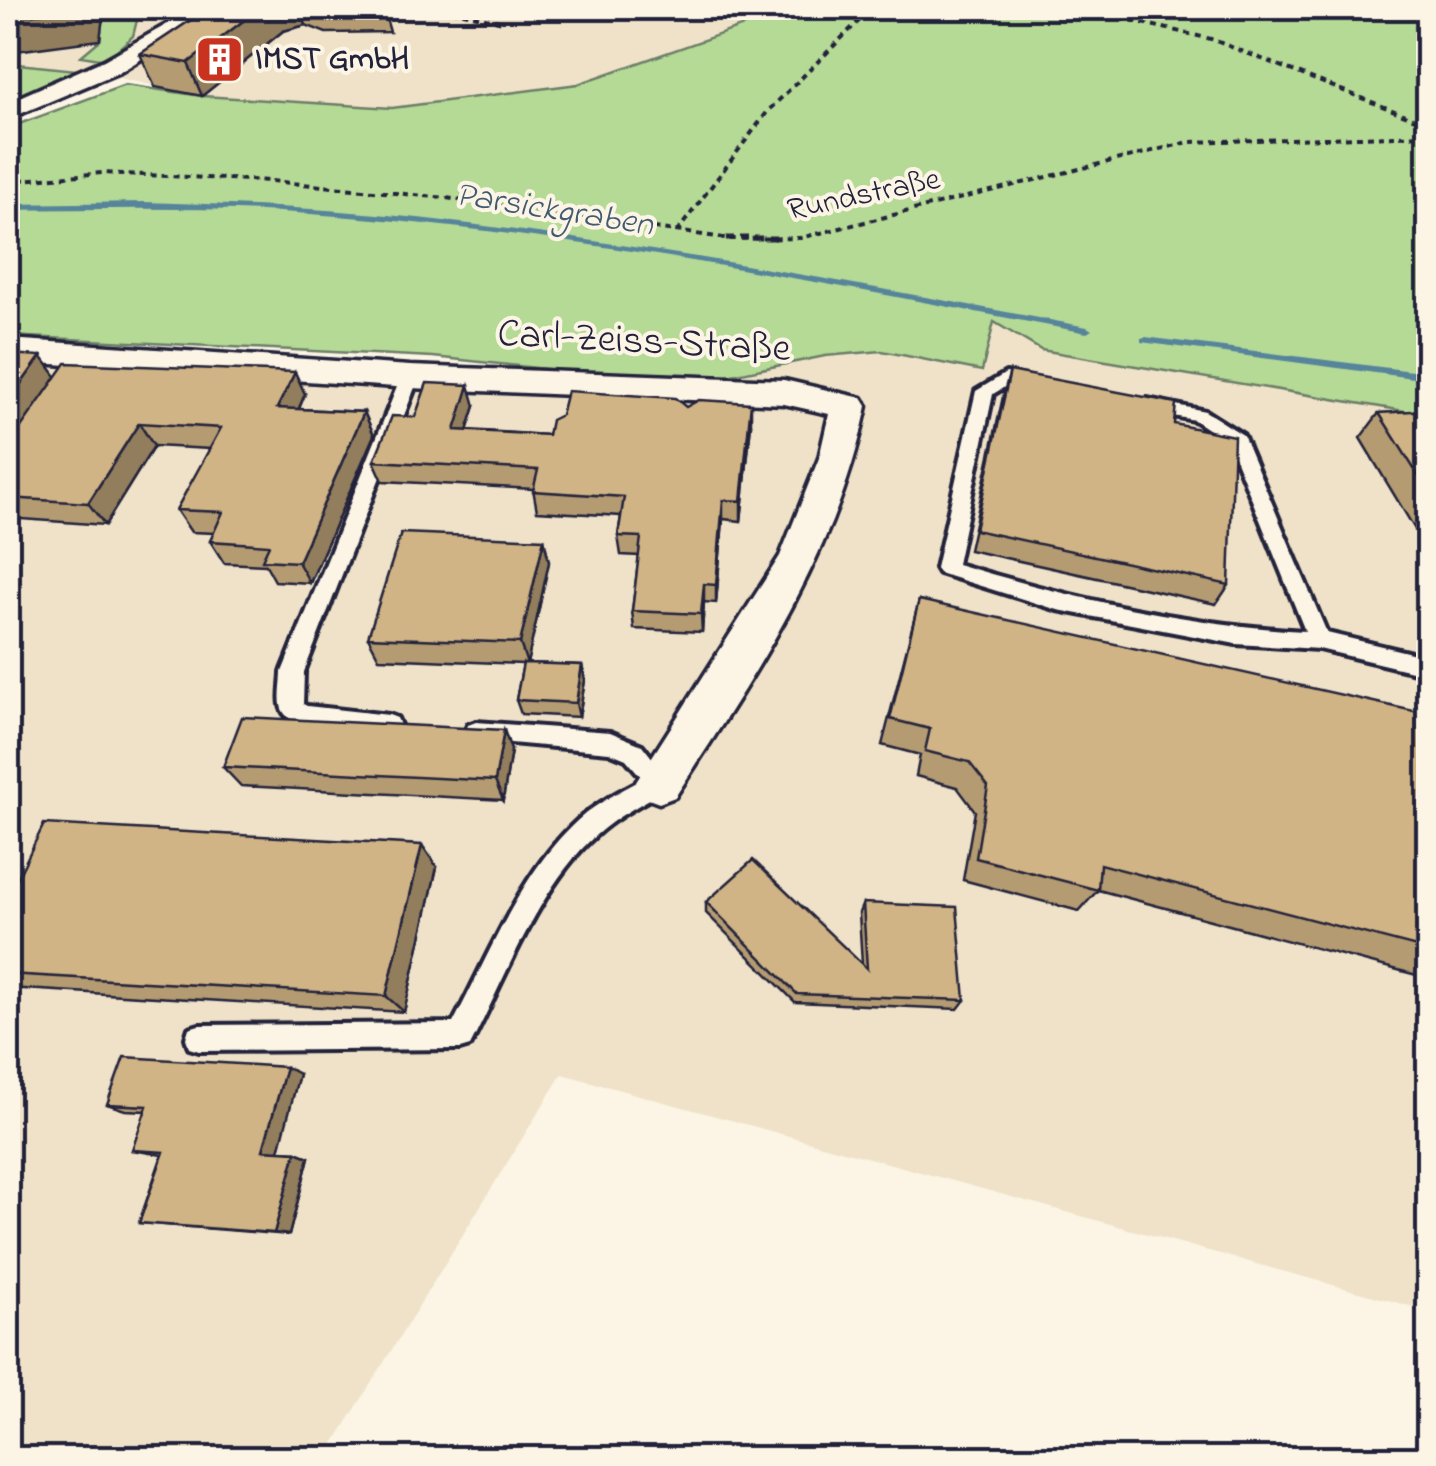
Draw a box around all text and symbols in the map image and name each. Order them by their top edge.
building icon: IMST GmbH [194,34,246,86]
place label: IMST GmbH [255,37,409,84]
street label: Rundstraße [783,157,945,235]
water label: Parsickgraben [451,170,658,253]
street label: Carl-Zeiss-Straße [496,306,792,380]

